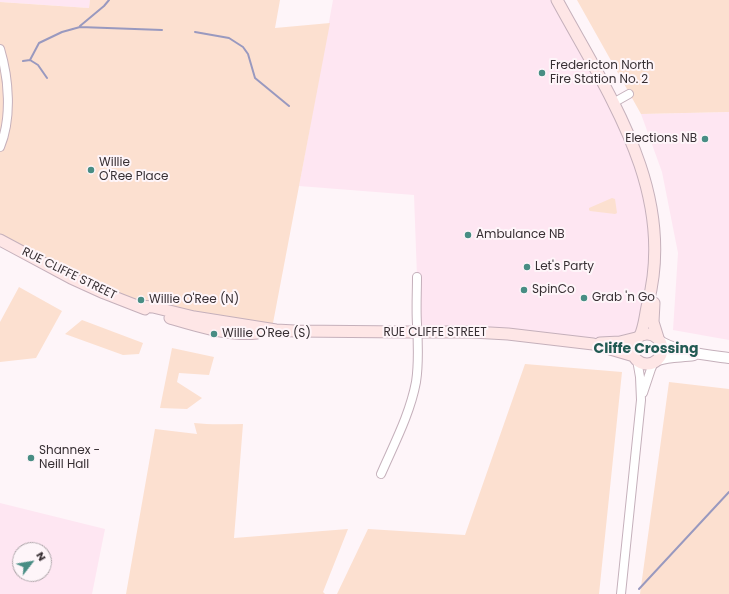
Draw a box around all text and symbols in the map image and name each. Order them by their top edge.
place label: Fredericton North Fire Station No. 2 [550,59,654,87]
marker: Fredericton North Fire Station No. 2 [537,68,547,78]
place label: Elections NB [625,132,697,146]
marker: Elections NB [700,134,710,144]
place label: Willie O'Ree Place [99,156,168,184]
marker: Willie O'Ree Place [86,165,96,175]
place label: Ambulance NB [476,228,565,242]
marker: Ambulance NB [463,230,473,240]
street label: RUE CLIFFE STREET [19,245,119,303]
place label: Let's Party [535,260,594,274]
marker: Let's Party [522,262,532,272]
place label: SpinCo [532,283,575,297]
marker: SpinCo [519,285,529,295]
place label: Grab 'n Go [592,291,655,305]
place label: Willie O'Ree (N) [149,293,239,307]
marker: Grab 'n Go [579,293,589,303]
marker: Willie O'Ree (N) [136,295,146,305]
street label: RUE CLIFFE STREET [383,326,487,340]
place label: Willie O'Ree (S) [222,327,311,341]
marker: Willie O'Ree (S) [209,329,219,339]
district label: Cliffe Crossing [594,341,698,357]
place label: Shannex - Neill Hall [39,444,100,472]
marker: Shannex - Neill Hall [26,453,36,463]
north arrow [12,542,52,582]
text: N [32,549,50,564]

